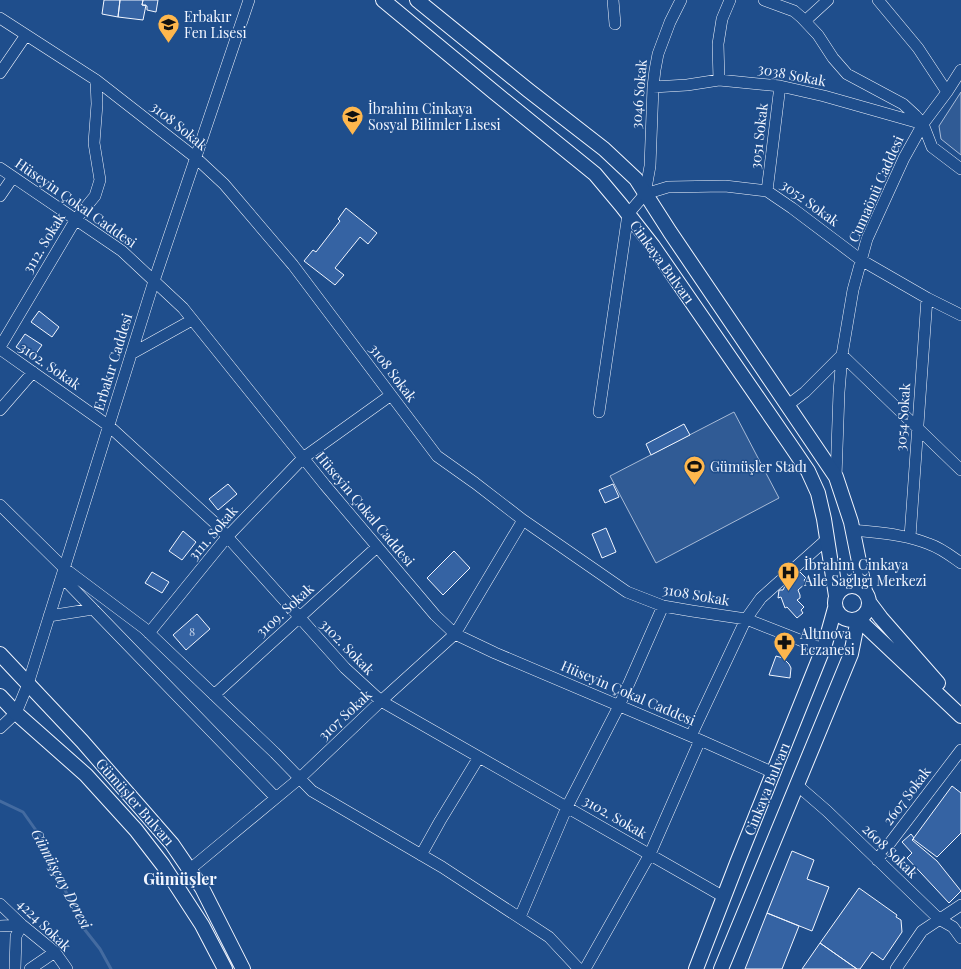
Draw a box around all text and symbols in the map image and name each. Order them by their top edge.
place label: Erbakır Fen Lisesi [184,7,247,42]
school or university icon: Erbakır Fen Lisesi [156,12,182,45]
street label: 3046 Sokak [626,58,651,129]
street label: 3038 Sokak [756,59,828,90]
street label: 3108 Sokak [147,97,212,155]
place label: İbrahim Cinkaya Sosyal Bilimler Lisesi [368,99,501,134]
street label: 3051 Sokak [745,101,772,170]
school or university icon: İbrahim Cinkaya Sosyal Bilimler Lisesi [339,104,365,137]
street label: Cumaönü Caddesi [843,132,908,245]
street label: Hüseyin Çokal Caddesi [12,153,141,252]
street label: 3052 Sokak [777,175,844,230]
street label: 3112. Sokak [18,209,69,277]
street label: Cinkaya Bulvarı [626,216,699,307]
street label: Erbakır Caddesi [89,311,136,413]
street label: 3102. Sokak [16,337,85,394]
street label: 3108 Sokak [365,340,422,406]
street label: 3054 Sokak [891,382,914,452]
street label: Hüseyin Çokal Caddesi [312,447,419,570]
sports icon: Gümüşler Stadı [682,454,708,487]
place label: Gümüşler Stadı [710,457,807,476]
street label: 3111. Sokak [184,501,242,564]
place label: İbrahim Cinkaya Aile Sağlığı Merkezi [803,555,927,590]
hospital icon: İbrahim Cinkaya Aile Sağlığı Merkezi [776,560,802,593]
street label: 3109. Sokak [252,578,318,641]
street label: 3108 Sokak [661,579,732,610]
street label: 3102. Sokak [316,615,379,679]
house number: 8 [189,623,195,639]
place label: Altınova Eczanesi [799,624,855,659]
pharmacy icon: Altınova Eczanesi [771,629,797,662]
street label: Hüseyin Çokal Caddesi [558,656,698,729]
street label: 3107 Sokak [314,685,376,744]
street label: Cinkaya Bulvarı [739,739,794,838]
street label: Gümüşler Bulvarı [92,754,179,849]
street label: 2607 Sokak [878,762,935,829]
street label: 3102. Sokak [580,791,651,843]
street label: 2608 Sokak [858,819,922,882]
water label: Gümüşçay Deresi [27,825,97,933]
district label: Gümüşler [143,868,217,889]
street label: 4224 Sokak [13,894,76,955]

